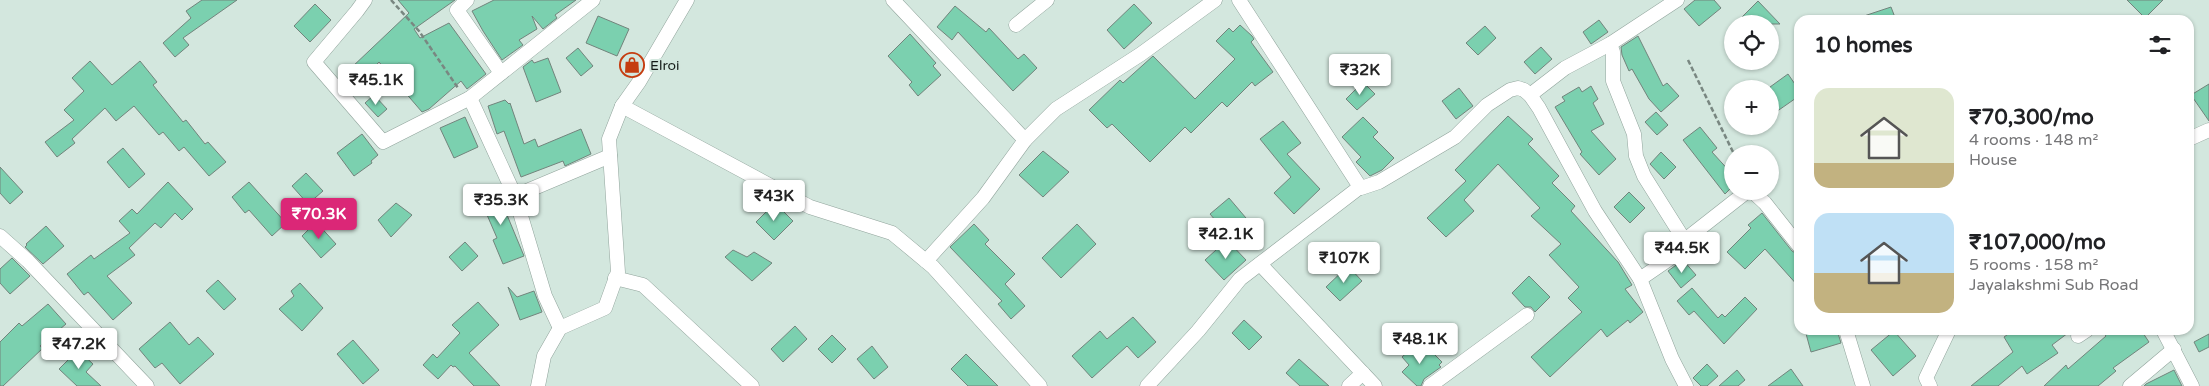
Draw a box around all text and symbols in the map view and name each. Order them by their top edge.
map controls [1724,15,1779,200]
button: locate [1724,15,1779,70]
icon: filters [2146,31,2174,59]
text: 10 homes [1814,33,1913,58]
shop icon: Elroi [619,52,645,78]
pin: ₹32K [1330,54,1390,96]
place label: Elroi [650,57,680,74]
text: ₹32K [1340,60,1380,80]
pin: ₹45.1K [335,64,417,106]
text: ₹45.1K [349,70,403,90]
button: + [1724,80,1779,135]
text: ₹70,300/mo [1969,105,2094,130]
icon: home [1854,108,1914,168]
text: 4 rooms · 148 m² [1969,130,2098,150]
button: − [1724,145,1779,200]
text: House [1969,150,2017,170]
pin: ₹43K [744,180,804,222]
pin: ₹35.3K [460,184,542,226]
text: ₹43K [754,186,794,206]
text: ₹35.3K [474,190,528,210]
pin: ₹70.3K [278,198,360,240]
text: ₹70.3K [292,204,346,224]
pin: ₹42.1K [1185,218,1267,260]
text: ₹42.1K [1199,224,1253,244]
text: ₹107,000/mo [1969,230,2106,255]
pin: ₹44.5K [1641,232,1723,274]
icon: home [1854,233,1914,293]
text: ₹44.5K [1655,238,1709,258]
pin: ₹107K [1309,242,1379,284]
text: ₹107K [1319,248,1369,268]
text: 5 rooms · 158 m² [1969,255,2098,275]
text: Jayalakshmi Sub Road [1969,275,2139,295]
pin: ₹48.1K [1379,322,1461,365]
pin: ₹47.2K [38,328,120,370]
text: ₹48.1K [1393,329,1447,349]
text: ₹47.2K [52,334,106,354]

